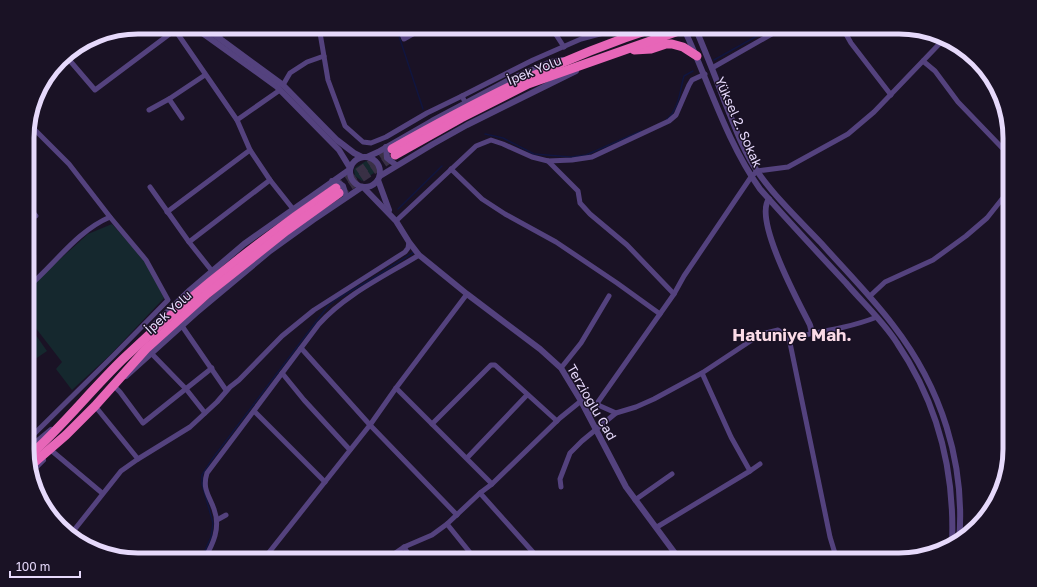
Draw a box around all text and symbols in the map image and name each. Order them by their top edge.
street label: İpek Yolu [504,52,564,88]
street label: Yüksel 2. Sokak [712,74,766,170]
street label: İpek Yolu [141,287,195,337]
district label: Hatuniye Mah. [732,324,852,345]
street label: Terzioğlu Cad [564,361,620,443]
scale bar [10,553,80,579]
text: 100 m [16,559,50,574]

